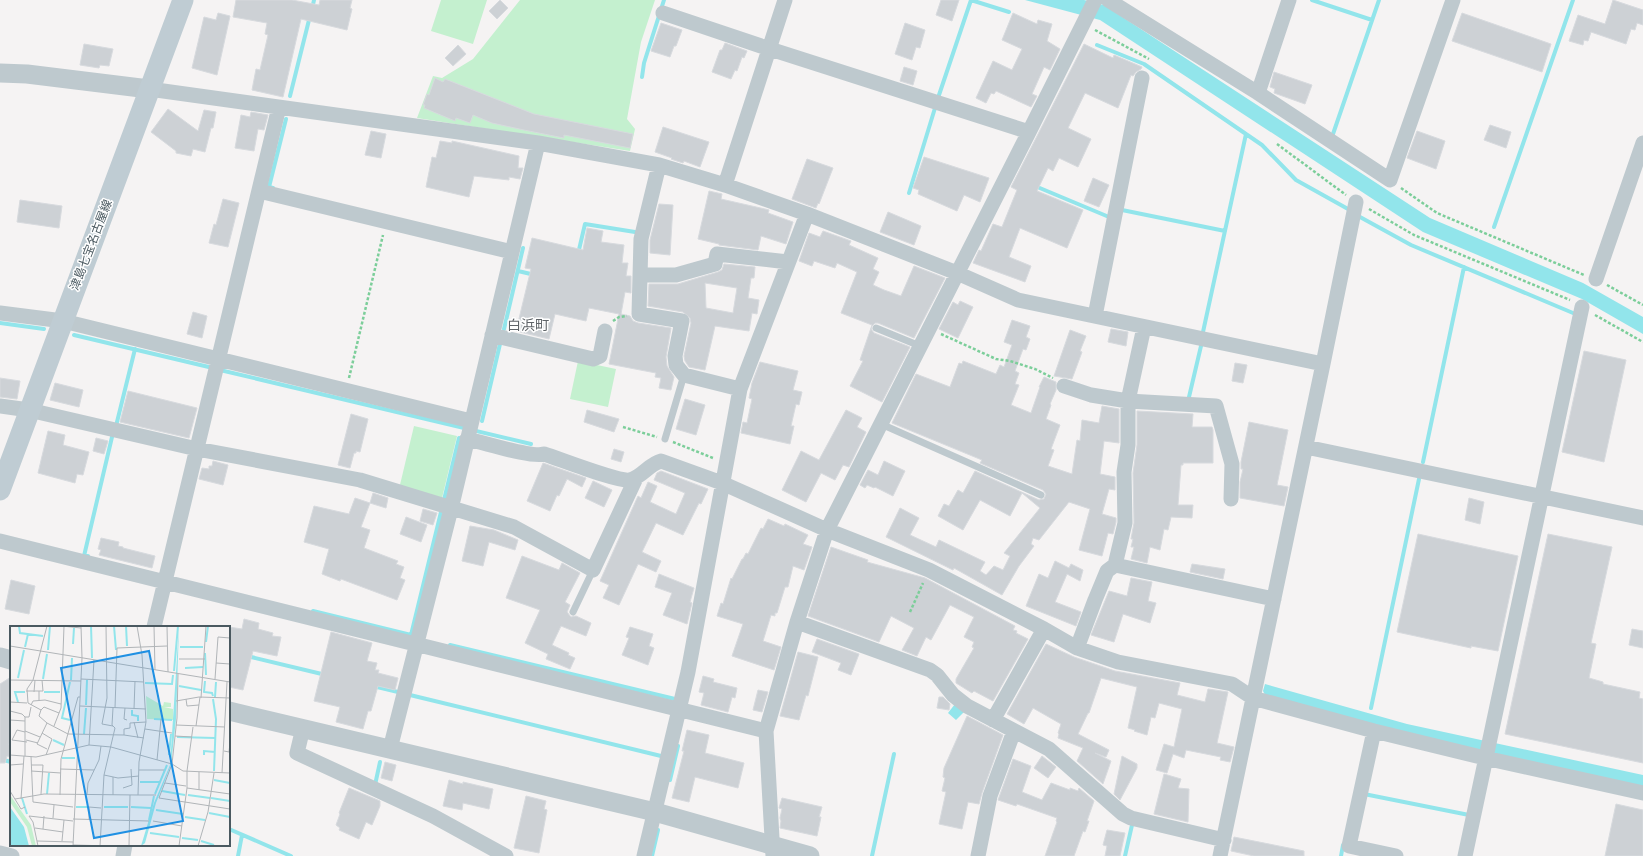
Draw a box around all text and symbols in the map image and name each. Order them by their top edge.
street label: 津島七宝名古屋線 [67,198,115,292]
district label: 白浜町 [507,317,549,334]
inset map [10,626,230,846]

